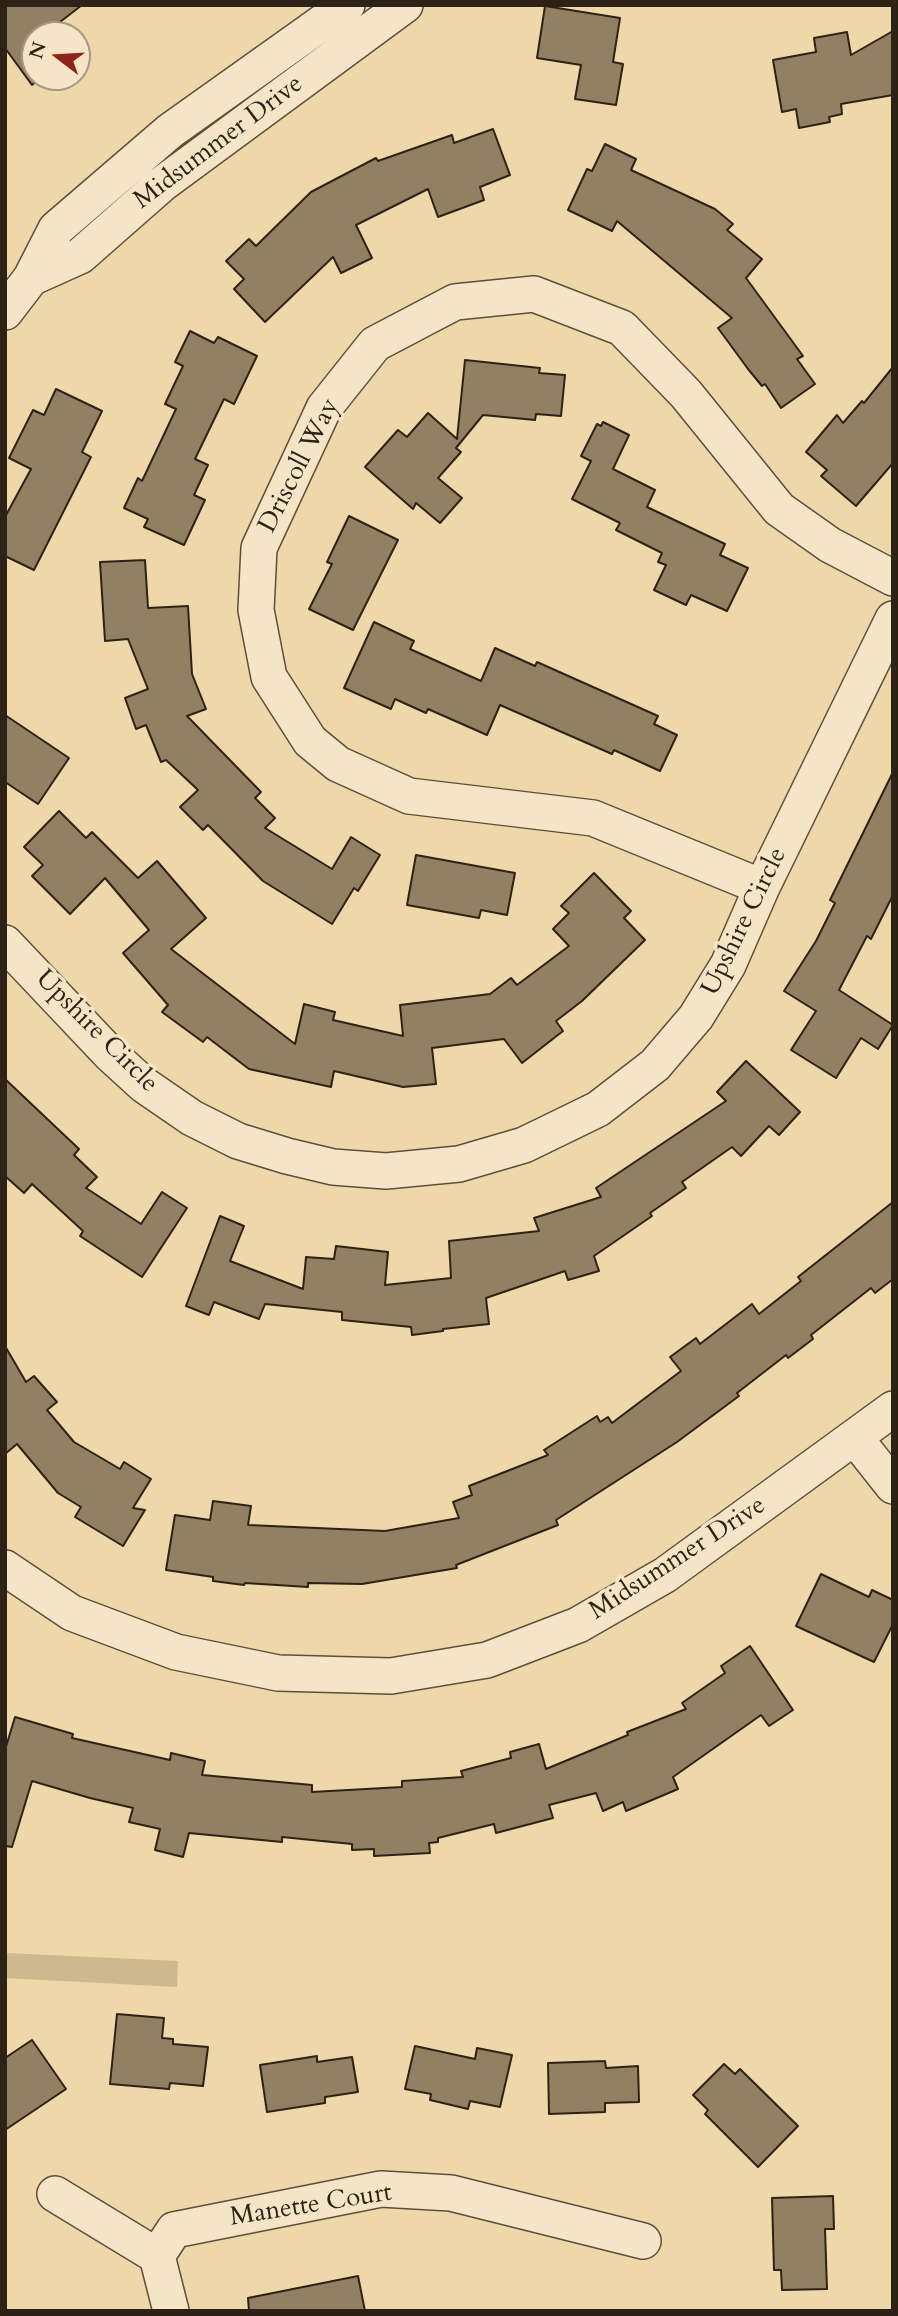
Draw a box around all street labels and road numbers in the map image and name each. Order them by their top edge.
street label: Midsummer Drive [128,69,310,217]
street label: Driscoll Way [253,394,347,538]
street label: Upshire Circle [696,843,794,1001]
street label: Upshire Circle [28,964,164,1100]
street label: Midsummer Drive [584,1490,772,1628]
street label: Manette Court [228,2178,394,2234]

